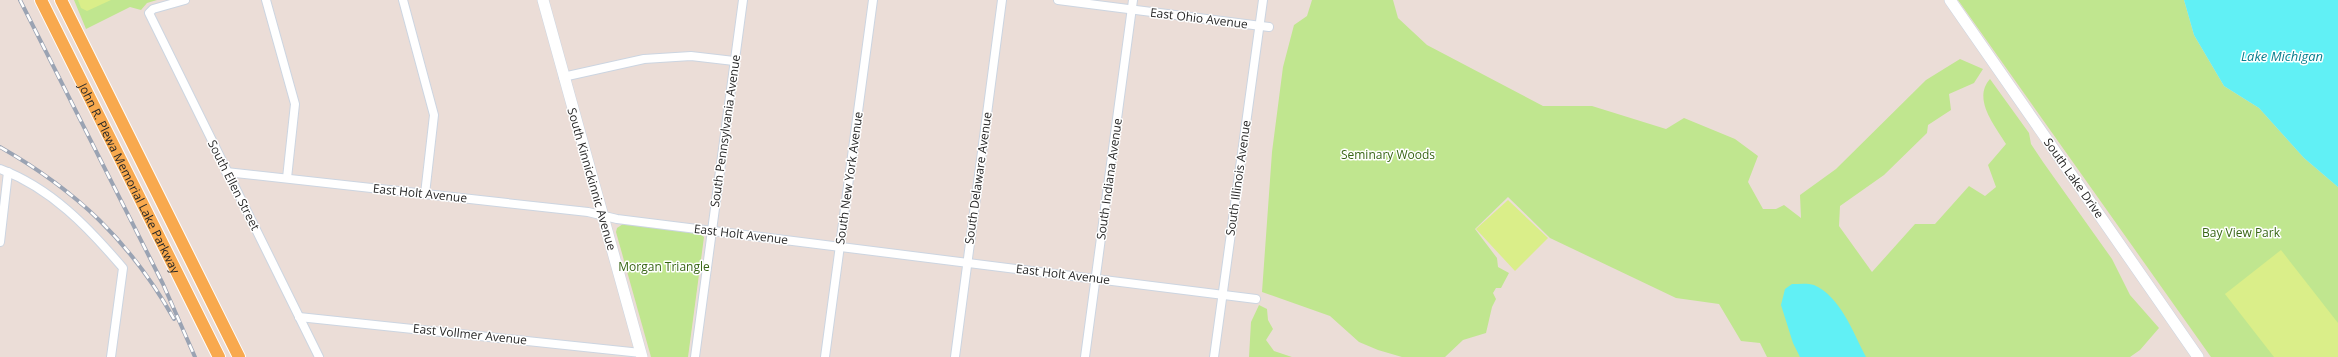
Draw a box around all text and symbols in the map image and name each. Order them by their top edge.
street label: East Ohio Avenue [1149,4,1249,32]
water label: Lake Michigan [2241,47,2323,65]
street label: South Pennsylvania Avenue [706,53,744,208]
street label: John R. Plewa Memorial Lake Parkway [75,79,185,277]
street label: South Kinnickinnic Avenue [563,106,621,252]
street label: South New York Avenue [831,110,867,246]
street label: South Delaware Avenue [960,110,996,245]
street label: South Indiana Avenue [1092,117,1126,241]
street label: South Illinois Avenue [1221,119,1255,237]
street label: South Lake Drive [2040,134,2108,222]
street label: South Ellen Street [204,137,264,233]
park label: Seminary Woods [1341,146,1435,163]
street label: East Holt Avenue [372,180,468,206]
street label: East Holt Avenue [693,220,789,248]
park label: Bay View Park [2202,224,2281,241]
park label: Morgan Triangle [618,258,710,275]
street label: East Holt Avenue [1015,260,1111,288]
street label: East Vollmer Avenue [412,320,528,348]

